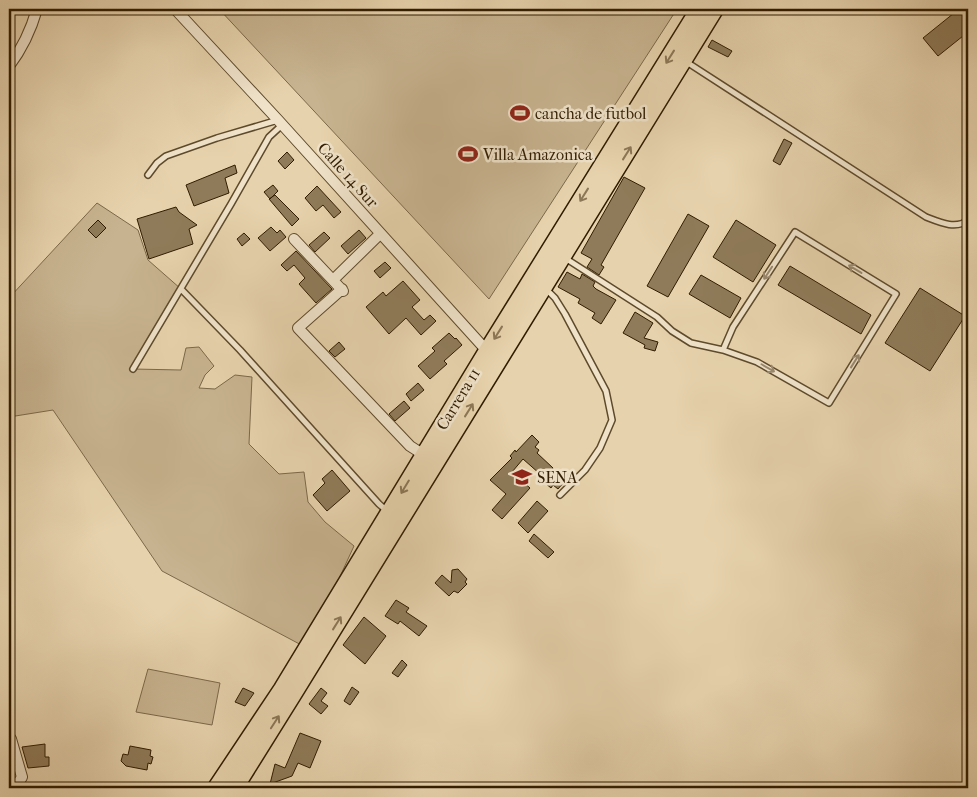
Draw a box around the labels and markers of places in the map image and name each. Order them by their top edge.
sports icon: cancha de futbol [509,102,531,124]
place label: cancha de futbol [535,104,647,123]
sports icon: Villa Amazonica [457,143,479,165]
place label: Villa Amazonica [482,145,593,164]
school or university icon: SENA [511,466,533,488]
place label: SENA [537,468,578,487]

